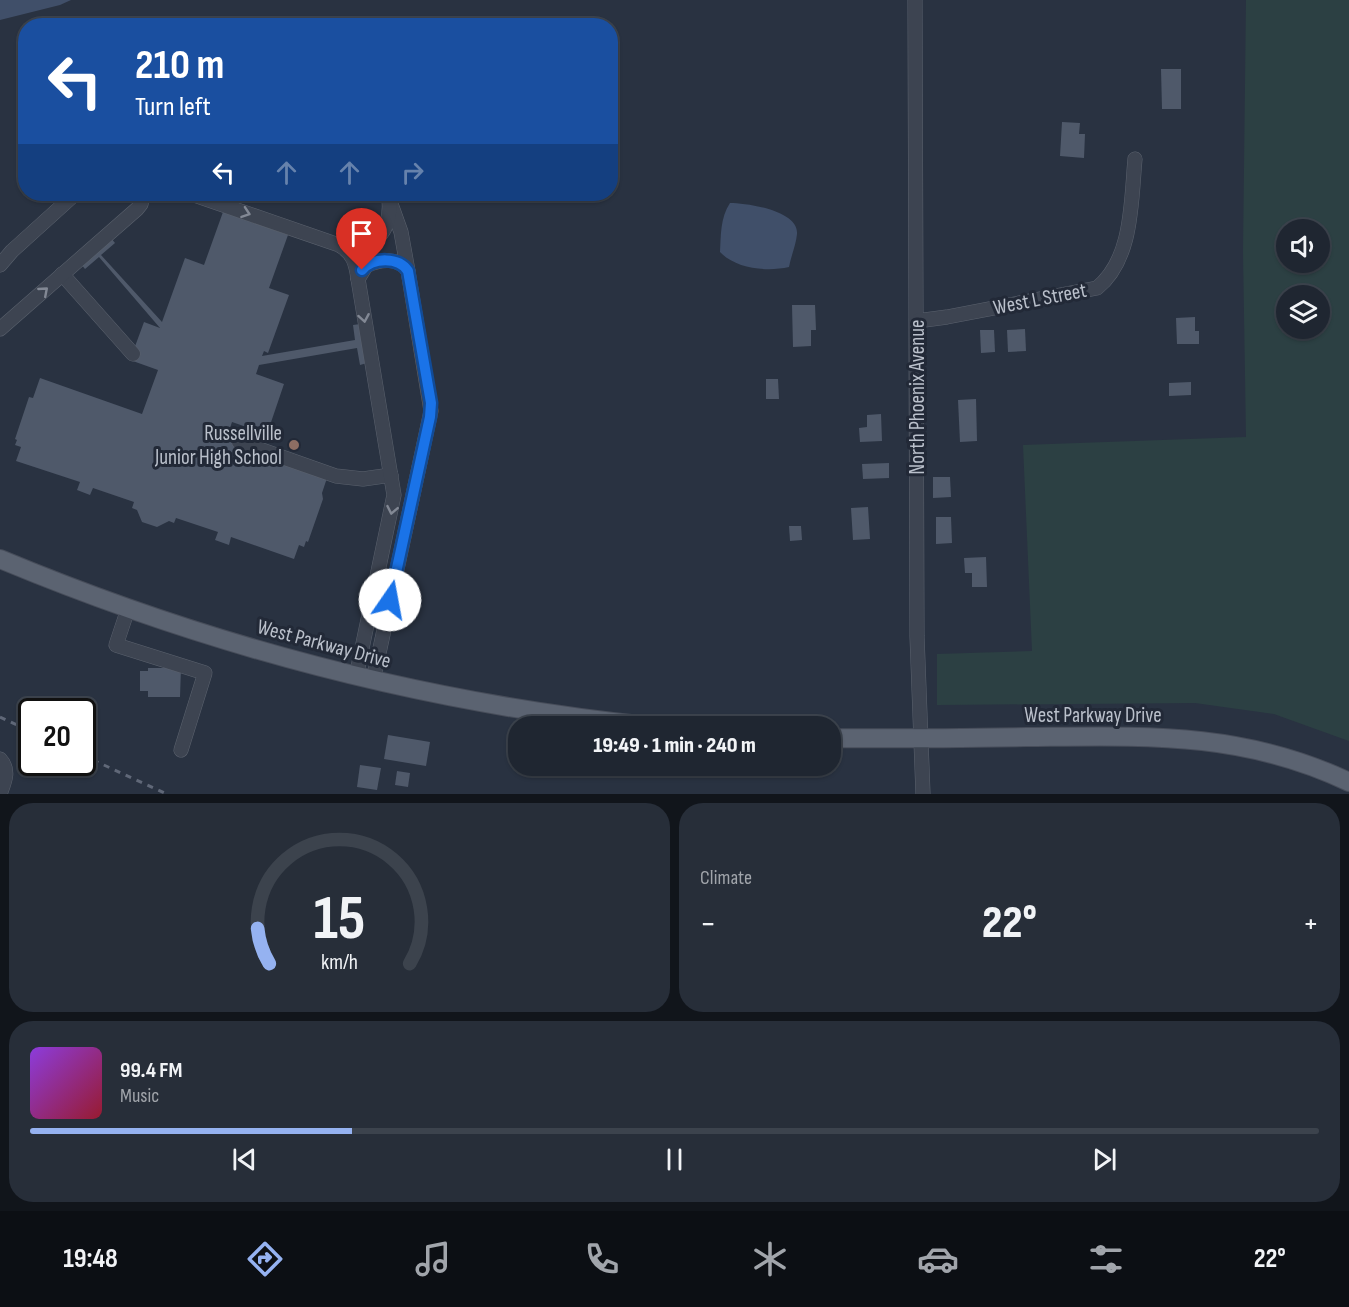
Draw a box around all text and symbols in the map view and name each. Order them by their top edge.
text: 210 m [135,40,224,91]
icon: left [36,42,114,120]
text: Turn left [135,91,211,123]
icon: left [207,156,240,189]
icon: ahead [270,156,303,189]
icon: ahead [333,156,366,189]
icon: right [396,156,429,189]
one-way arrow [240,205,251,218]
pin [336,208,387,270]
icon: arrive [345,217,378,250]
map controls [1276,219,1330,339]
button: sound [1276,219,1330,273]
street label: West L Street [991,278,1089,320]
button: layers [1276,285,1330,339]
one-way arrow [37,287,48,298]
one-way arrow [357,312,370,322]
street label: North Phoenix Avenue [905,320,930,474]
place label: Russellville Junior High School [154,421,282,470]
marker: Russellville Junior High School [287,438,301,452]
one-way arrow [386,505,399,515]
position arrow [358,568,422,632]
street label: West Parkway Drive [254,614,394,674]
speed limit sign: 20 [18,698,96,776]
street label: West Parkway Drive [1024,703,1162,728]
text: 19:49 · 1 min · 240 m [593,732,756,759]
text: Climate [700,866,752,890]
text: 15 [314,882,365,957]
text: 22° [982,896,1037,951]
text: − [700,904,716,944]
text: + [1303,904,1319,944]
text: km/h [321,951,358,976]
text: 99.4 FM [120,1057,182,1084]
text: Music [120,1084,159,1108]
icon: previous [228,1143,261,1176]
icon: pause [658,1143,691,1176]
icon: next [1088,1143,1121,1176]
icon: directions [244,1238,286,1280]
icon: music [412,1238,454,1280]
icon: phone [581,1238,623,1280]
icon: climate [749,1238,791,1280]
icon: car [917,1238,959,1280]
icon: filters [1085,1238,1127,1280]
text: 19:48 [63,1243,118,1275]
text: 22° [1254,1243,1286,1275]

